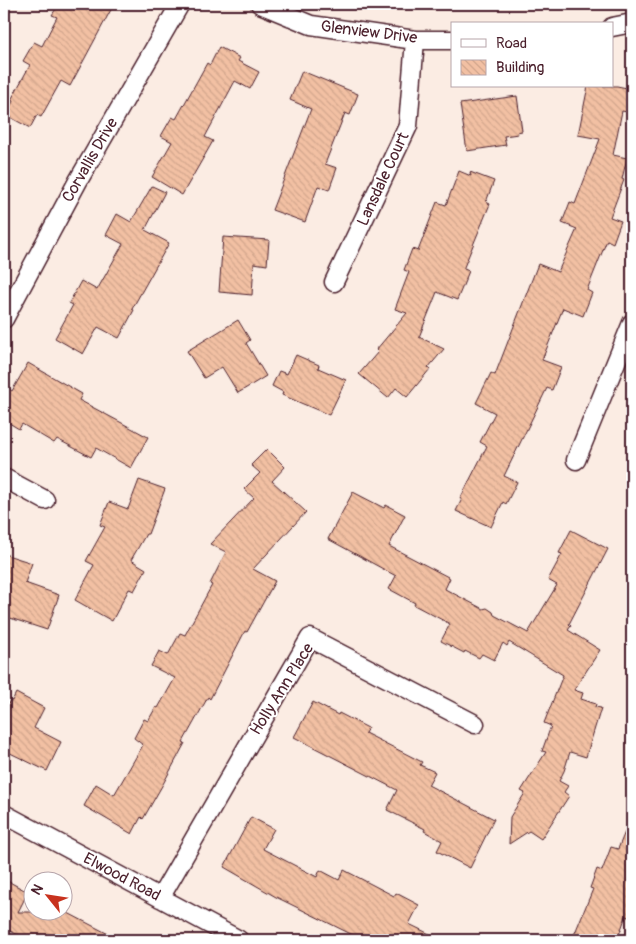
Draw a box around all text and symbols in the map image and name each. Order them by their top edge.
street label: Glenview Drive [320,16,419,48]
legend [451,22,614,88]
text: Road [496,34,527,53]
text: Building [496,58,544,77]
street label: Corvallis Drive [58,114,122,206]
street label: Lansdale Court [353,129,414,229]
street label: Holly Ann Place [246,639,318,739]
street label: Elwood Road [80,848,164,906]
north arrow [22,872,72,922]
text: N [27,881,47,898]

